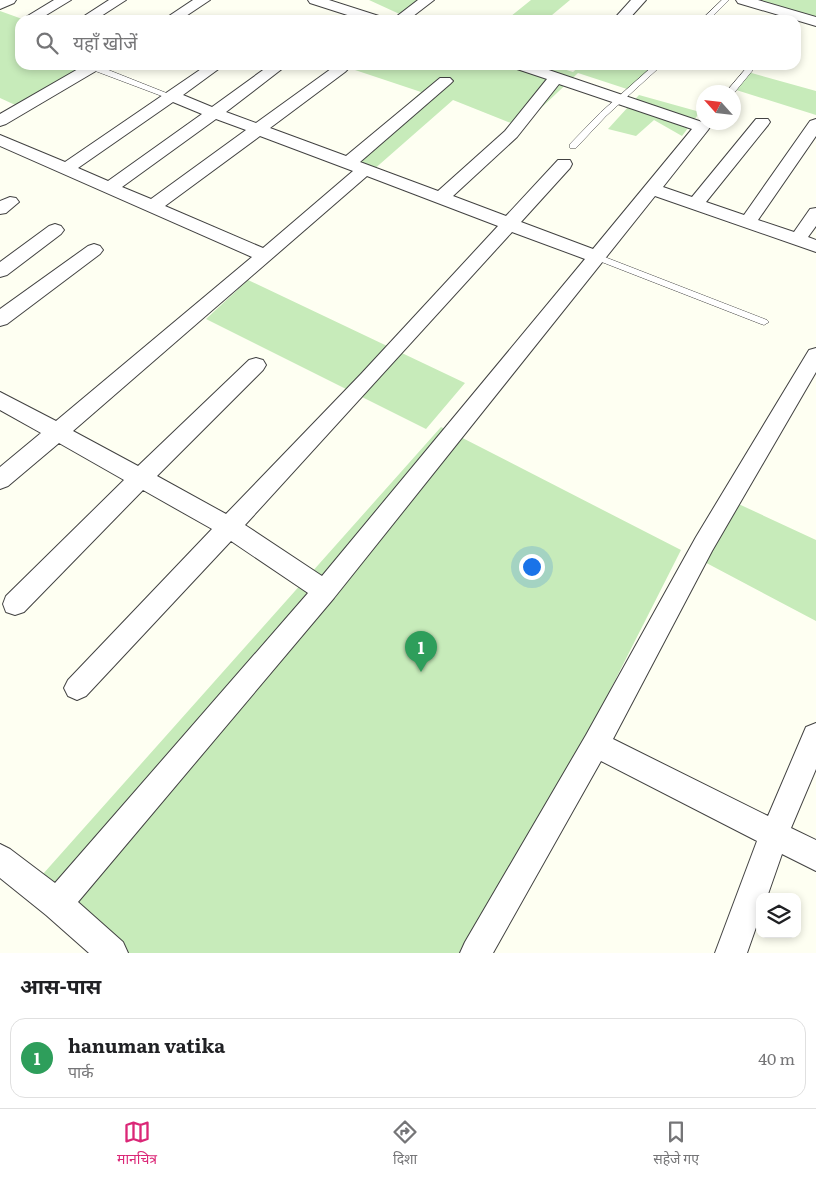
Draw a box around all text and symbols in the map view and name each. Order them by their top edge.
search box [15,15,801,70]
text: यहाँ खोजें [73,28,137,56]
icon: search [33,29,61,57]
north arrow [696,85,741,130]
your location [519,554,545,580]
pin: 1 [405,631,437,672]
map controls [756,893,801,938]
button: layers [756,893,801,938]
text: आस-पास [20,969,101,1000]
text: hanuman vatika [68,1031,225,1059]
text: 1 [34,1046,40,1070]
text: 40 m [758,1046,795,1070]
text: पार्क [68,1059,94,1083]
tab: मानचित्र [117,1118,157,1170]
tab: दिशा [391,1118,419,1170]
tab: सहेजे गए [653,1118,699,1170]

